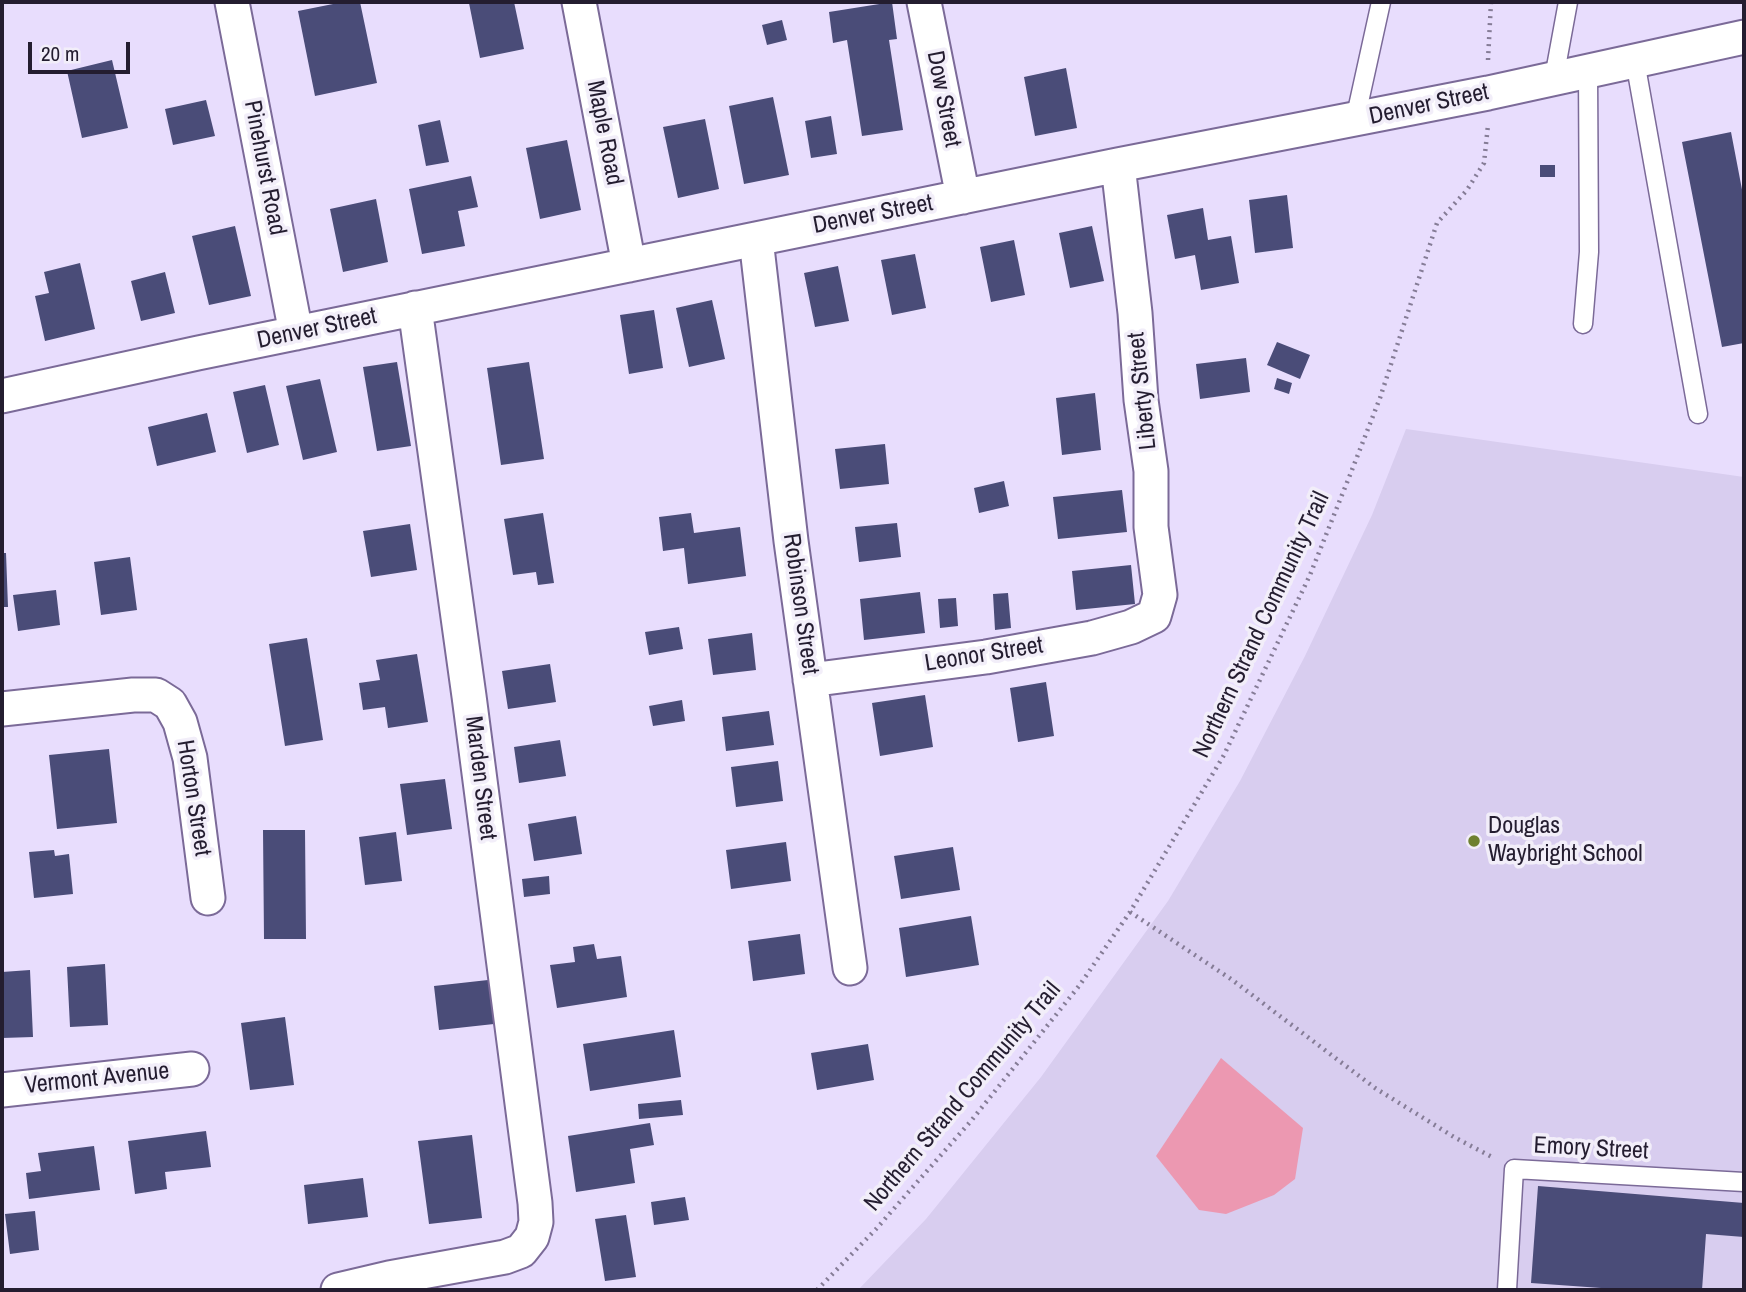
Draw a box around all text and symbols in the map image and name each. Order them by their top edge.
scale bar [32,28,133,72]
text: 20 m [41,39,79,68]
street label: Dow Street [920,48,966,150]
street label: Maple Road [580,78,628,188]
street label: Denver Street [1367,78,1491,132]
street label: Pinehurst Road [237,98,291,238]
street label: Denver Street [811,189,935,241]
street label: Denver Street [255,302,379,356]
street label: Liberty Street [1123,331,1163,451]
street label: Northern Strand Community Trail [1188,487,1336,763]
street label: Robinson Street [776,532,824,676]
street label: Leonor Street [923,631,1045,679]
street label: Marden Street [458,714,502,842]
street label: Horton Street [170,738,216,858]
place label: Douglas Waybright School [1488,813,1643,869]
marker: Douglas Waybright School [1466,833,1482,849]
street label: Northern Strand Community Trail [859,977,1067,1217]
street label: Vermont Avenue [23,1057,171,1101]
street label: Emory Street [1533,1132,1649,1166]

